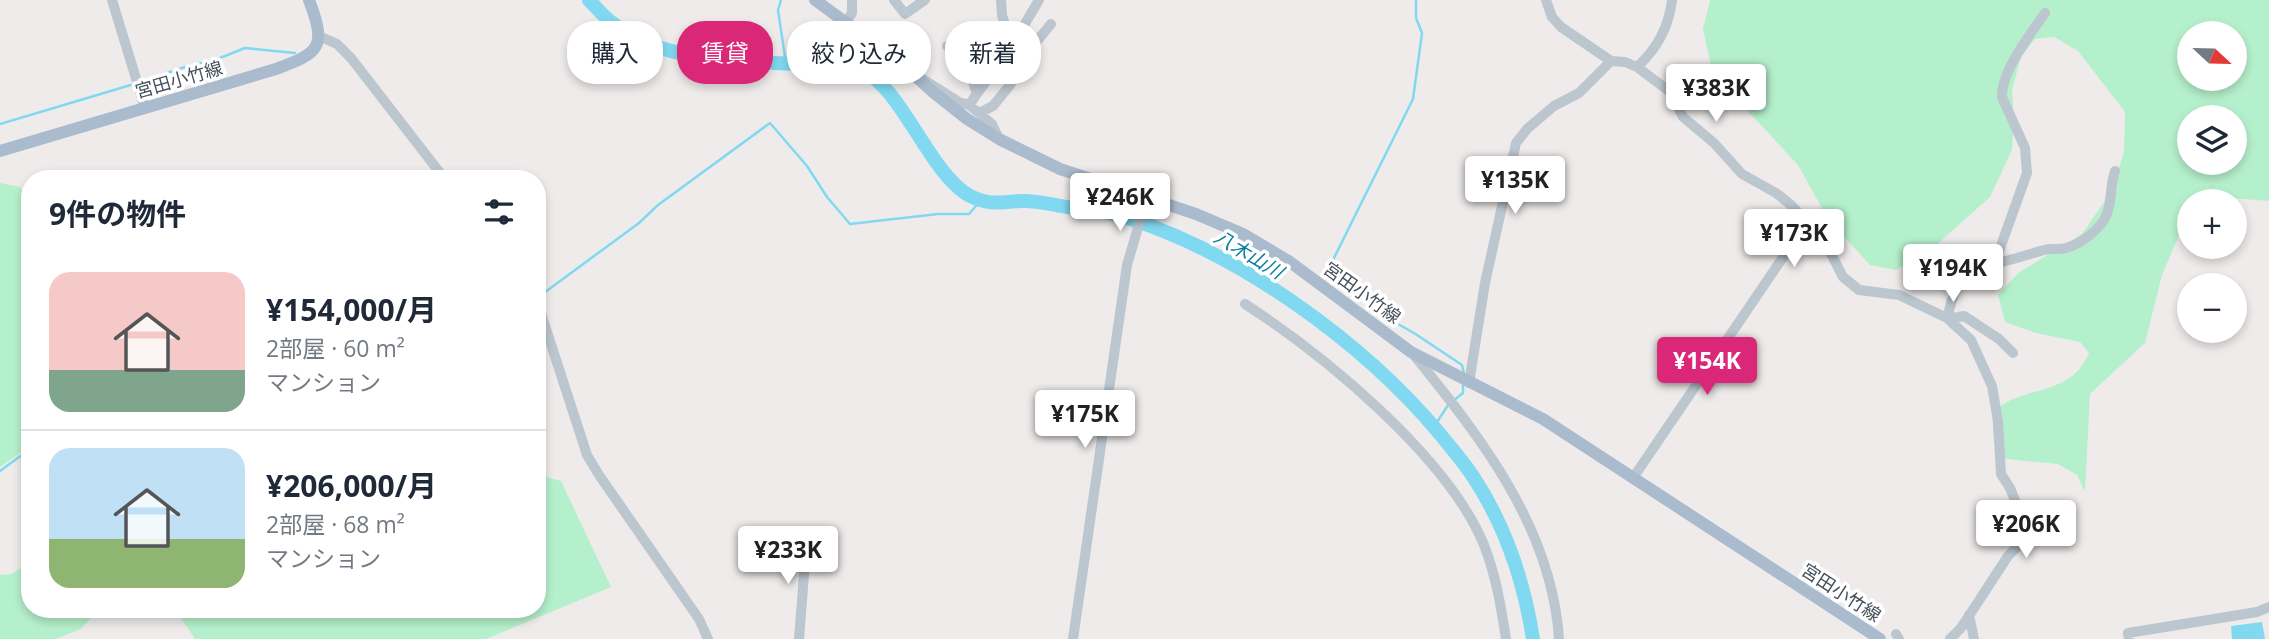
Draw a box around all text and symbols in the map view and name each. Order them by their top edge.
chip: 購入 [567,21,663,84]
chip: 賃貸 [677,21,773,84]
chip: 絞り込み [787,21,931,84]
chip: 新着 [945,21,1041,84]
north arrow [2177,21,2247,91]
map controls [2177,21,2247,343]
street label: 宮田小竹線 [132,55,225,103]
pin: ¥383K [1667,64,1765,124]
text: ¥383K [1682,71,1750,103]
button: layers [2177,105,2247,175]
pin: ¥135K [1466,156,1564,216]
text: ¥135K [1481,163,1549,195]
pin: ¥246K [1071,174,1169,233]
text: ¥246K [1086,180,1154,212]
button: + [2177,189,2247,259]
text: 9件の物件 [49,193,186,234]
icon: filters [480,193,518,231]
pin: ¥173K [1745,210,1843,269]
text: ¥173K [1760,216,1828,248]
water label: 八木山川 [1210,223,1290,286]
pin: ¥194K [1904,244,2002,304]
text: ¥194K [1919,251,1987,283]
street label: 宮田小竹線 [1319,256,1406,328]
button: − [2177,273,2247,343]
text: ¥154,000/月 [266,289,437,330]
icon: home [105,300,189,384]
text: 2部屋 · 60 m² [266,332,405,364]
pin: ¥154K [1658,338,1756,397]
text: ¥154K [1673,344,1741,376]
text: マンション [266,366,381,398]
pin: ¥175K [1036,391,1134,450]
text: ¥175K [1051,397,1119,429]
text: ¥206,000/月 [266,465,437,506]
icon: home [105,476,189,560]
pin: ¥206K [1977,500,2075,560]
text: ¥206K [1992,507,2060,539]
text: 2部屋 · 68 m² [266,508,405,540]
pin: ¥233K [739,526,837,586]
text: ¥233K [754,533,822,565]
text: マンション [266,542,381,574]
street label: 宮田小竹線 [1797,558,1886,627]

